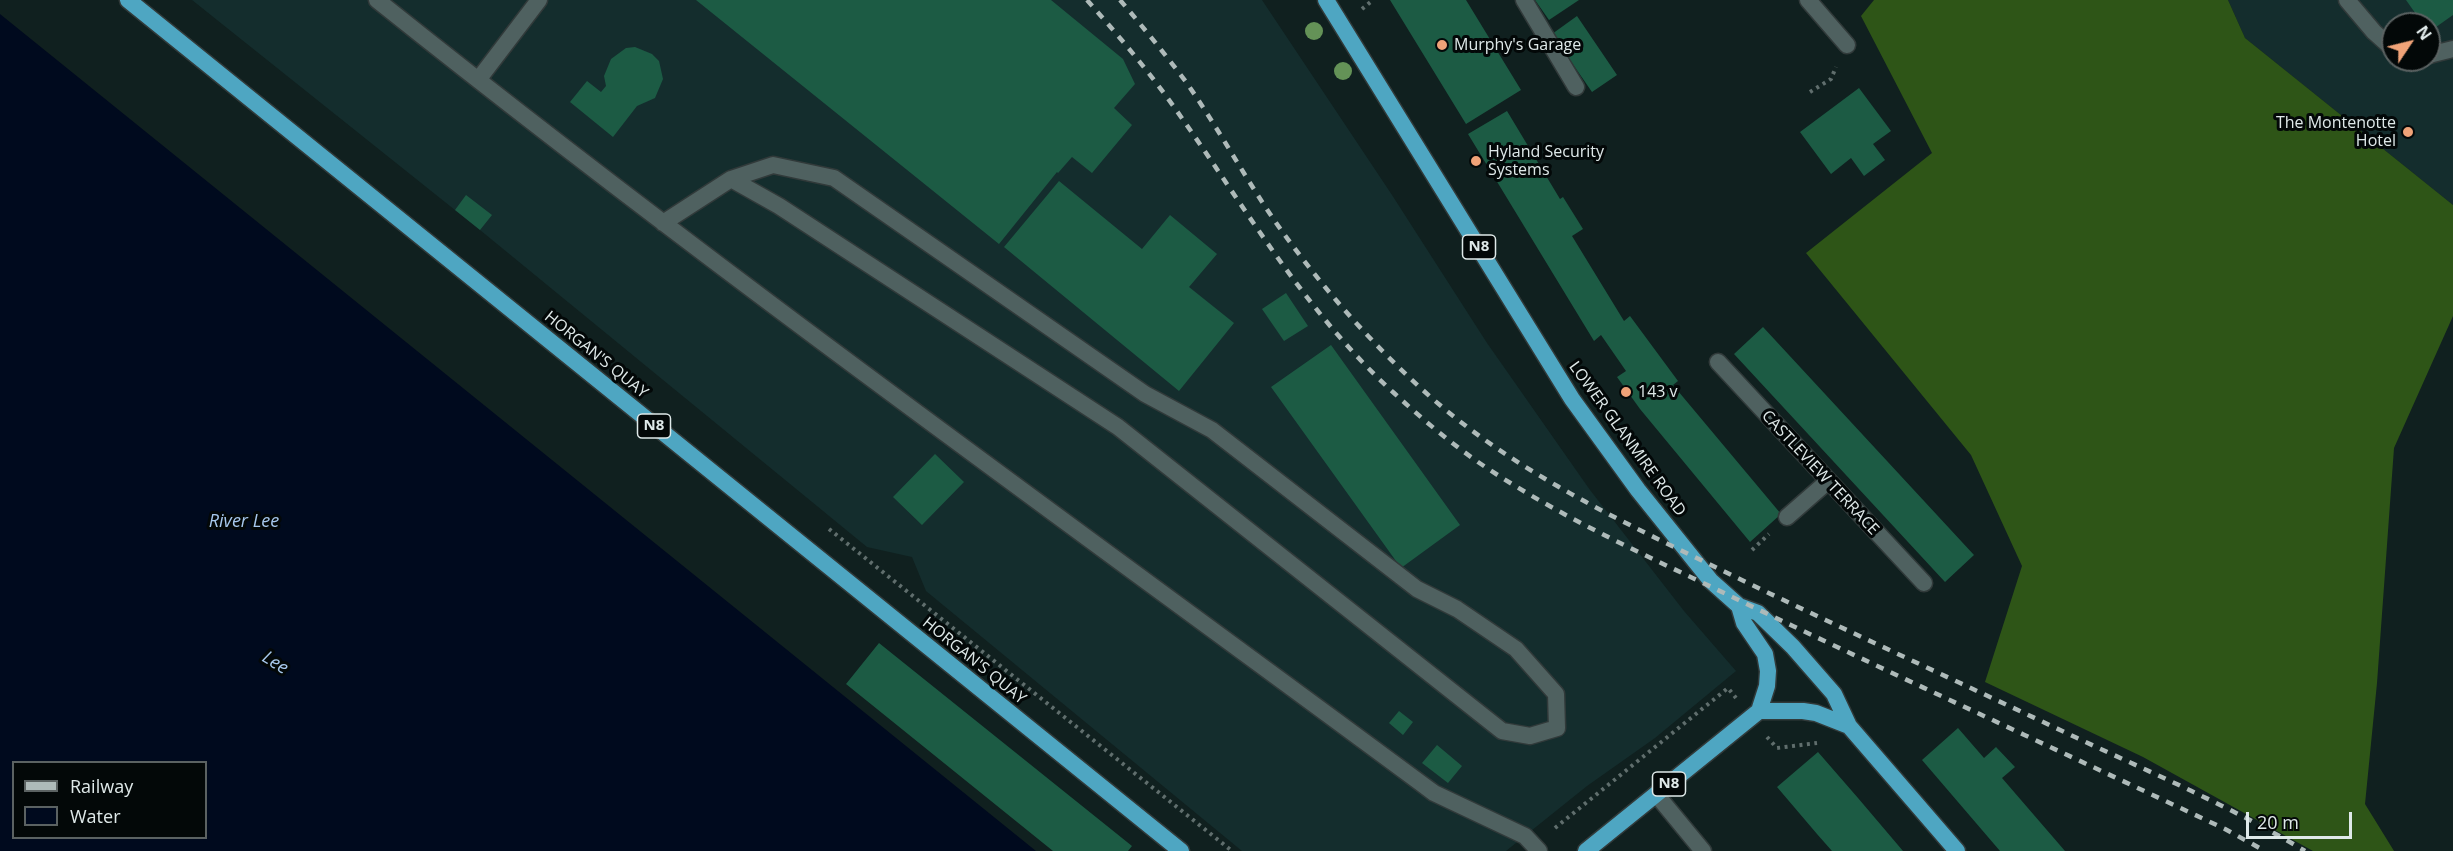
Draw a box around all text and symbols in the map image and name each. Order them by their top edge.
north arrow [2381,12,2441,72]
text: N [2411,21,2437,44]
place label: Murphy's Garage [1454,35,1581,55]
marker: Murphy's Garage [1435,38,1449,52]
place label: The Montenotte Hotel [2276,113,2396,151]
marker: The Montenotte Hotel [2401,125,2415,139]
place label: Hyland Security Systems [1488,142,1604,180]
marker: Hyland Security Systems [1469,154,1483,168]
road number: N8 [1462,235,1496,259]
street label: HORGAN'S QUAY [540,307,652,403]
street label: LOWER GLANMIRE ROAD [1564,358,1690,520]
place label: 143 v [1638,382,1678,402]
marker: 143 v [1619,385,1633,399]
street label: CASTLEVIEW TERRACE [1757,407,1883,539]
road number: N8 [638,414,670,438]
water label: River Lee [209,511,279,533]
street label: HORGAN'S QUAY [918,613,1030,709]
water label: Lee [258,647,292,679]
legend [12,761,207,839]
road number: N8 [1652,772,1686,796]
text: Railway [70,774,133,798]
scale bar [2249,800,2356,838]
text: Water [70,804,121,828]
text: 20 m [2257,810,2299,834]

